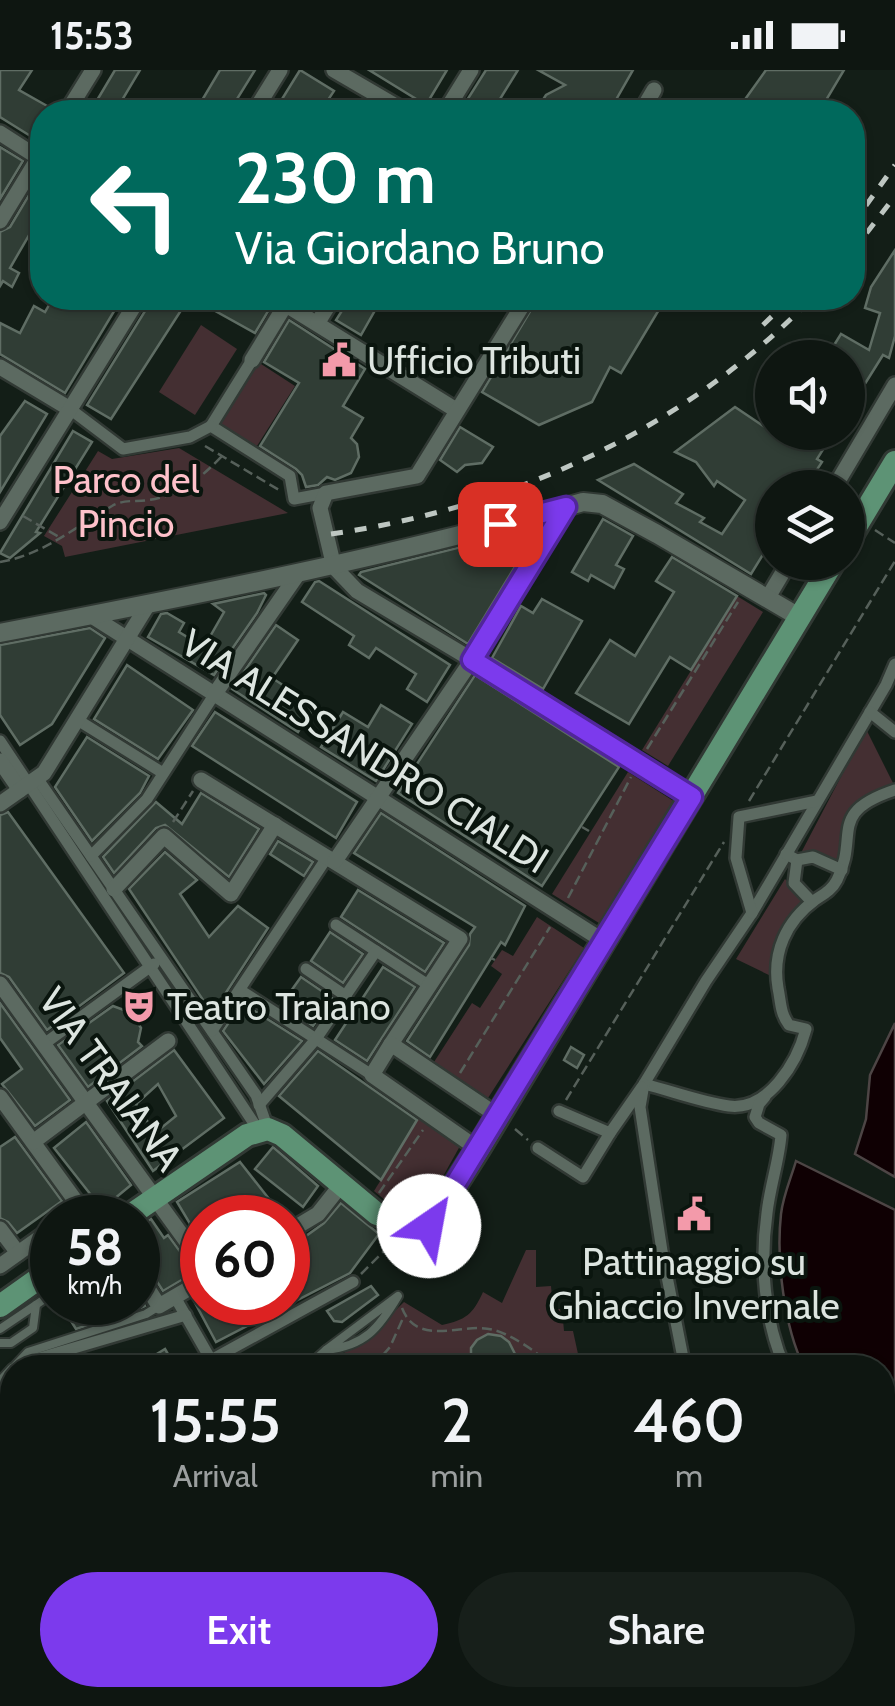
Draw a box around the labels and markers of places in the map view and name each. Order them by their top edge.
place label: Ufficio Tributi [367,337,581,384]
public building icon: Ufficio Tributi [320,341,358,379]
pin [458,482,543,567]
place label: Teatro Traiano [167,983,391,1030]
theatre icon: Teatro Traiano [120,987,158,1025]
public building icon: Pattinaggio su Ghiaccio Invernale [675,1195,713,1233]
place label: Pattinaggio su Ghiaccio Invernale [548,1238,840,1329]

